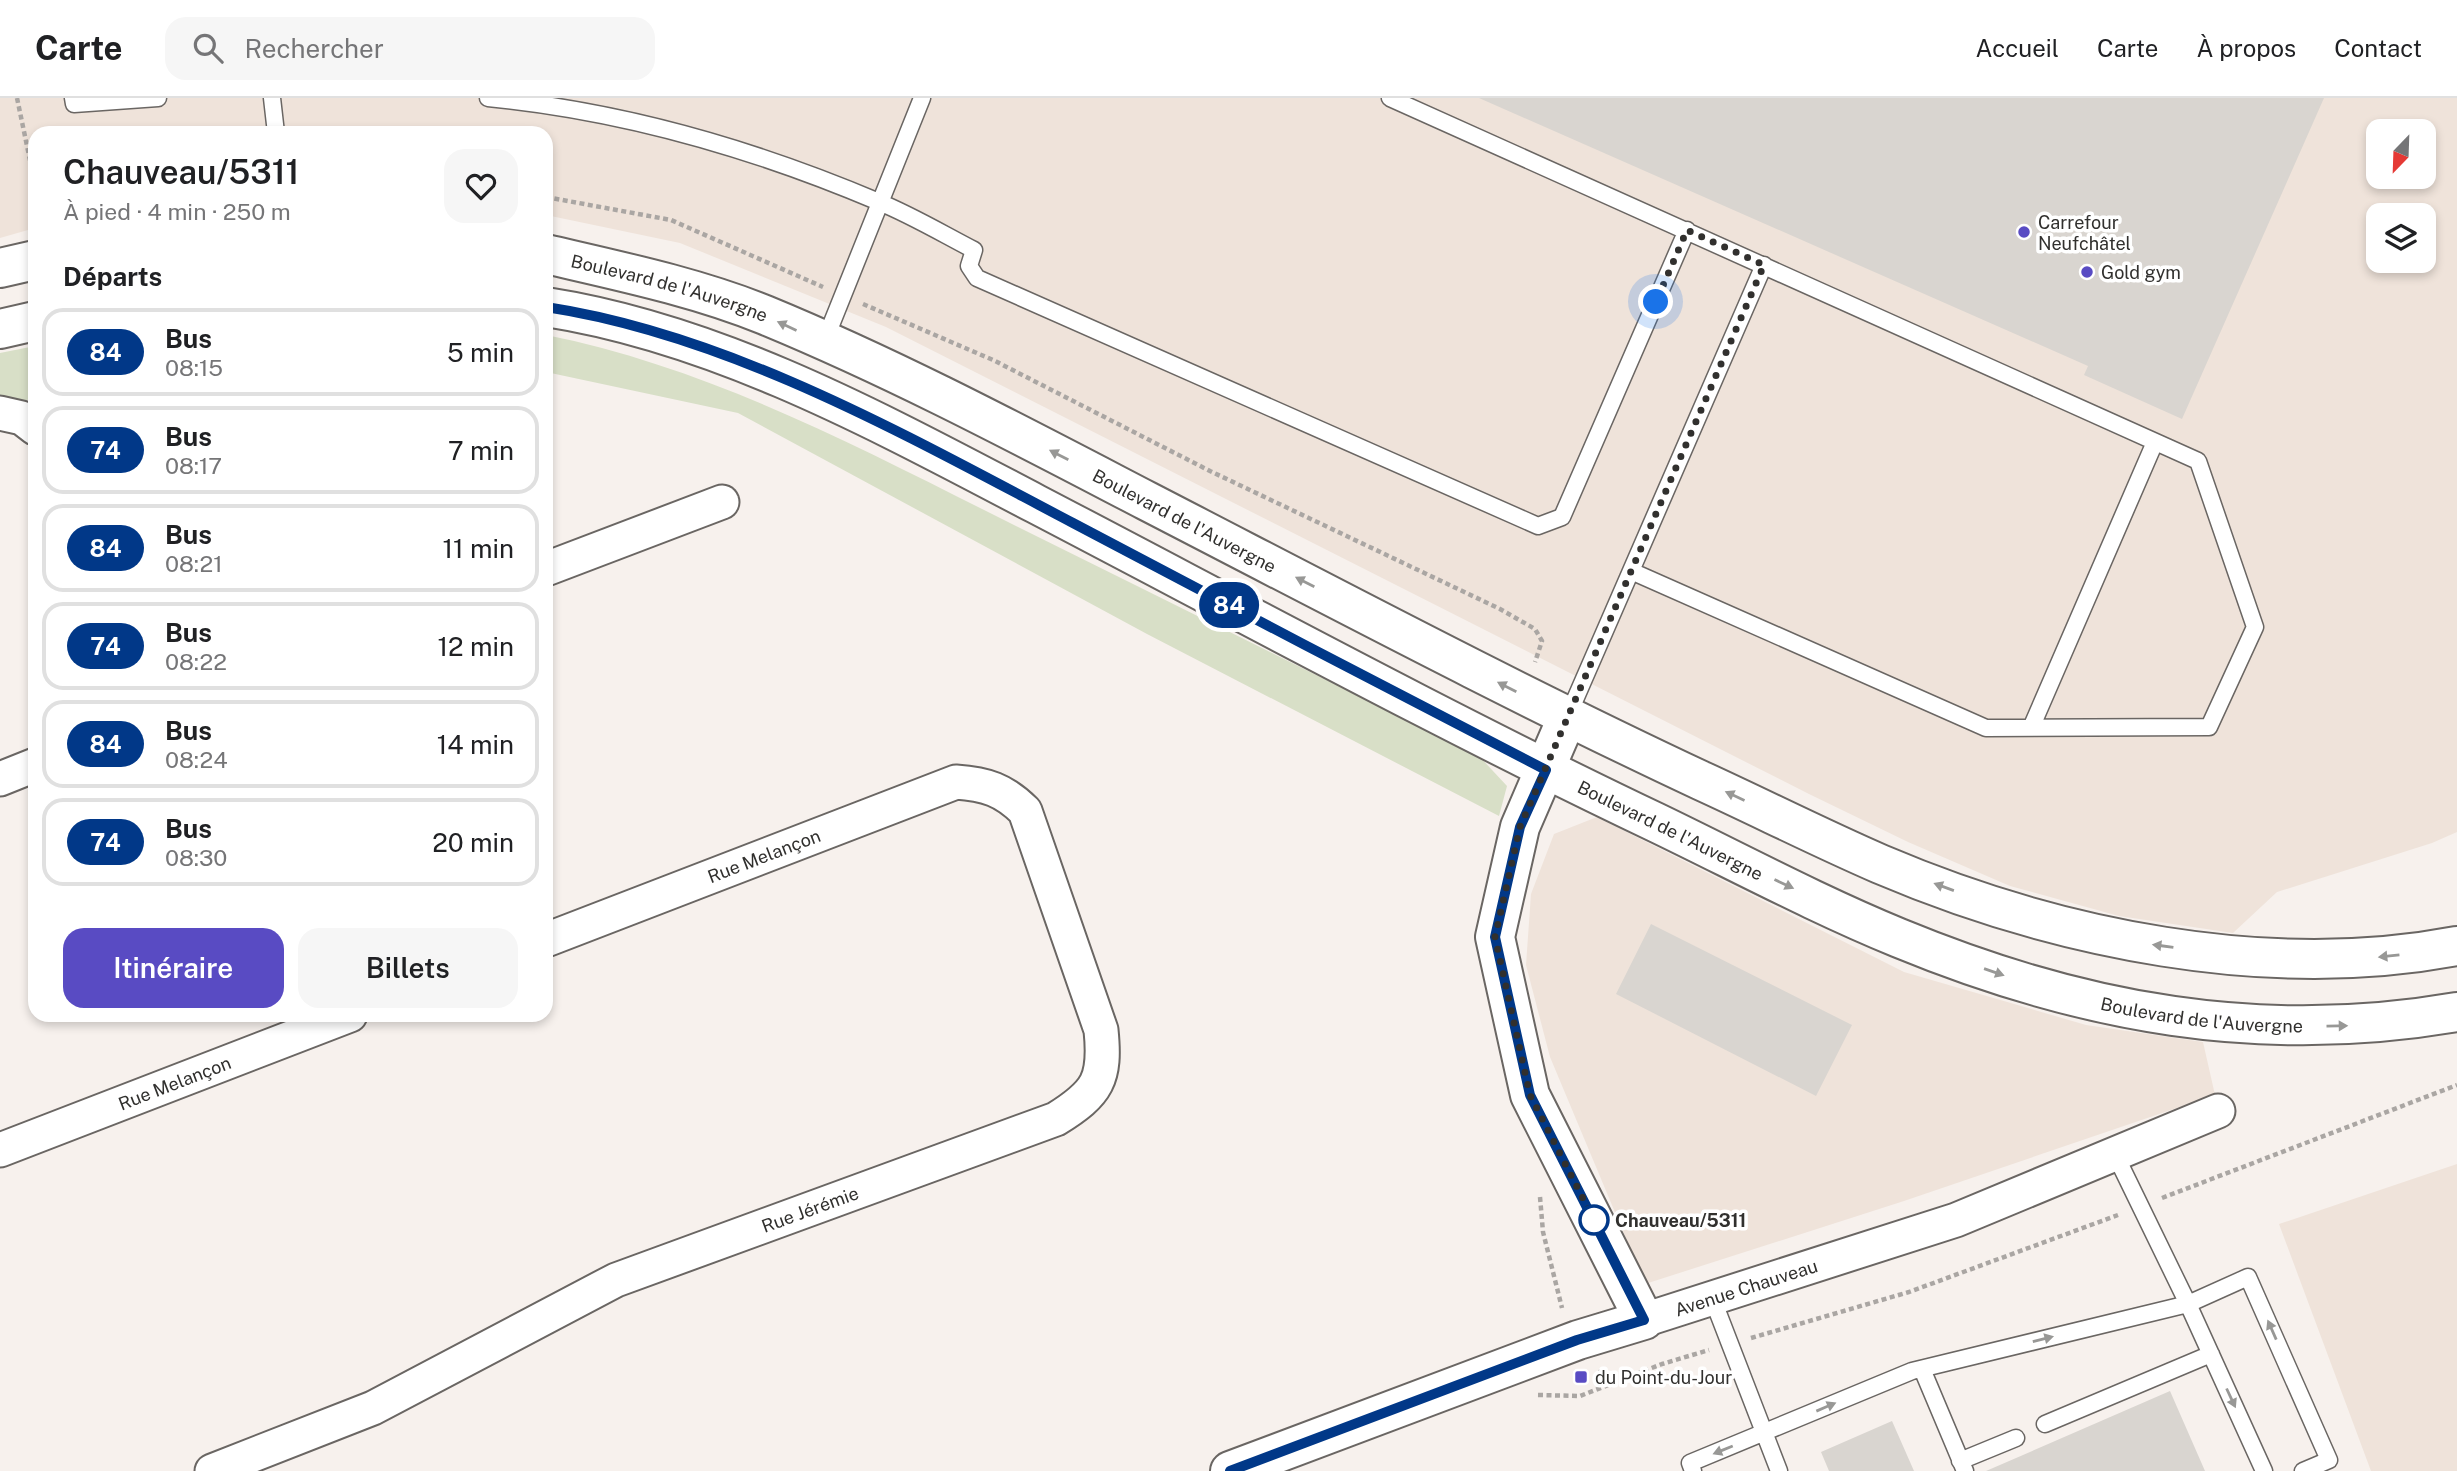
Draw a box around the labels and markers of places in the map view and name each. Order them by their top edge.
place label: Carrefour Neufchâtel [2038,212,2131,254]
marker: Carrefour Neufchâtel [2016,224,2032,240]
place label: Gold gym [2101,262,2181,283]
marker: Gold gym [2079,264,2095,280]
marker: Chauveau/5311 [1579,1205,1609,1235]
place label: Chauveau/5311 [1615,1210,1746,1231]
place label: du Point-du-Jour [1595,1367,1732,1388]
marker: du Point-du-Jour [1573,1369,1589,1385]

